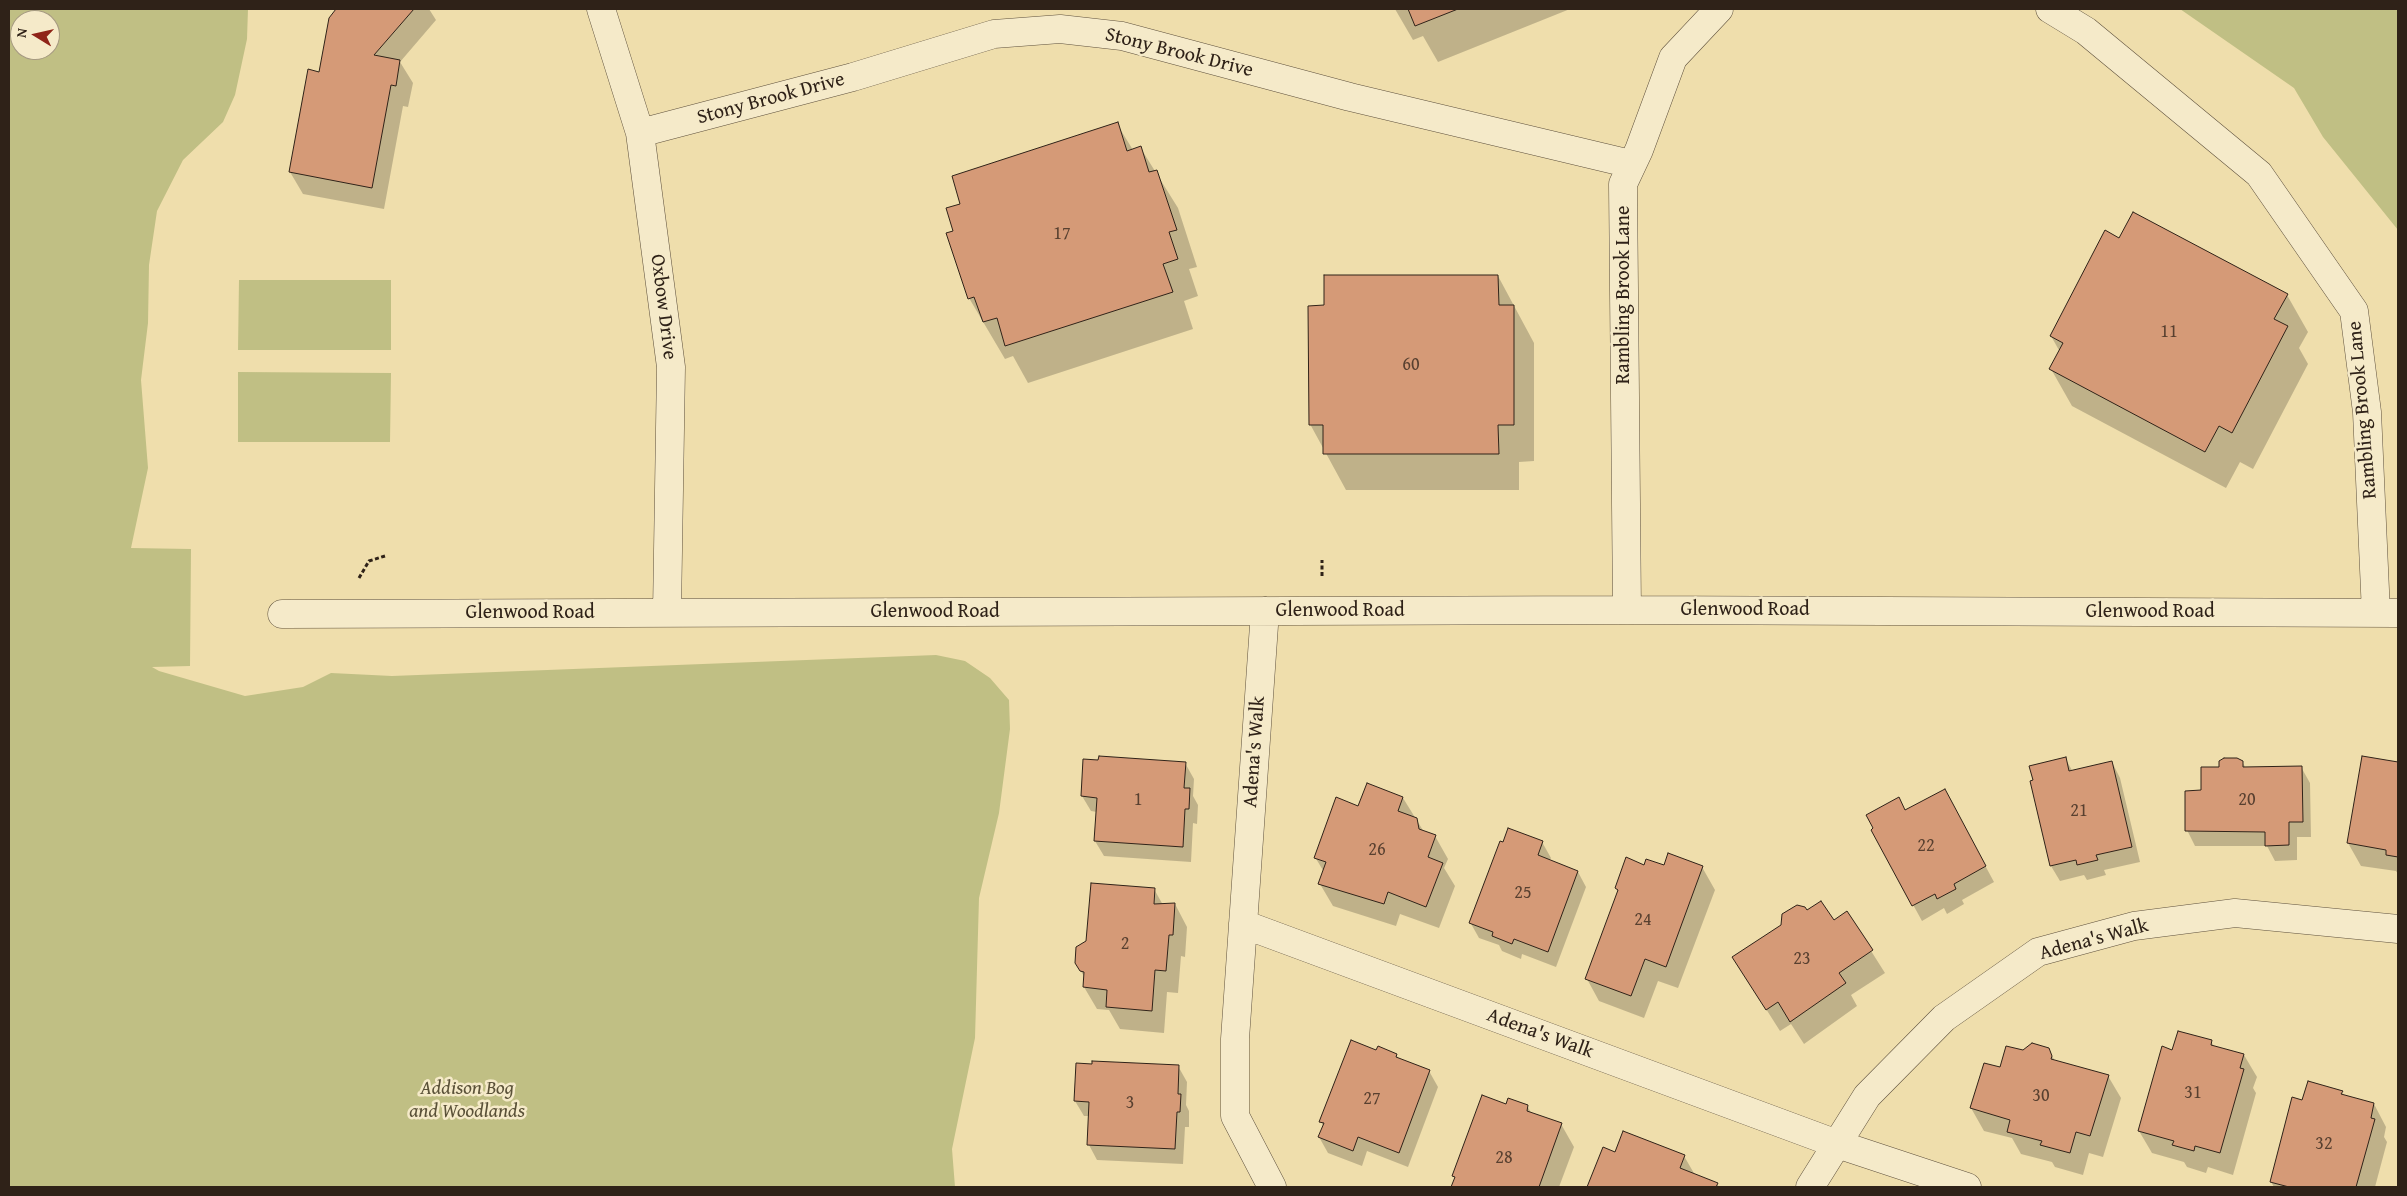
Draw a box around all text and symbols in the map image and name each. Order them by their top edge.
north arrow [10,10,60,60]
street label: Stony Brook Drive [1102,23,1256,83]
text: N [11,27,32,39]
street label: Stony Brook Drive [695,68,847,130]
street label: Rambling Brook Lane [1612,206,1636,384]
house number: 17 [1053,223,1071,245]
street label: Oxbow Drive [645,253,681,361]
street label: Rambling Brook Lane [2343,320,2383,500]
house number: 11 [2160,321,2178,343]
house number: 60 [1402,354,1420,376]
street label: Glenwood Road [1680,598,1810,622]
street label: Glenwood Road [1275,599,1405,623]
street label: Glenwood Road [870,600,1000,624]
street label: Glenwood Road [2085,600,2215,624]
street label: Glenwood Road [465,601,595,625]
street label: Adena's Walk [1239,695,1271,809]
house number: 1 [1134,789,1142,811]
house number: 20 [2238,789,2256,811]
house number: 21 [2070,800,2088,822]
house number: 22 [1917,835,1935,857]
house number: 26 [1368,839,1386,861]
house number: 25 [1514,882,1532,904]
house number: 24 [1634,909,1652,931]
street label: Adena's Walk [2037,914,2151,966]
house number: 2 [1121,933,1129,955]
house number: 23 [1793,948,1811,970]
street label: Adena's Walk [1483,1004,1597,1064]
park label: Addison Bog and Woodlands [409,1077,525,1124]
house number: 31 [2184,1082,2202,1104]
house number: 30 [2032,1085,2050,1107]
house number: 27 [1363,1088,1381,1110]
house number: 3 [1126,1092,1134,1114]
house number: 32 [2315,1133,2333,1155]
house number: 28 [1495,1147,1513,1169]

